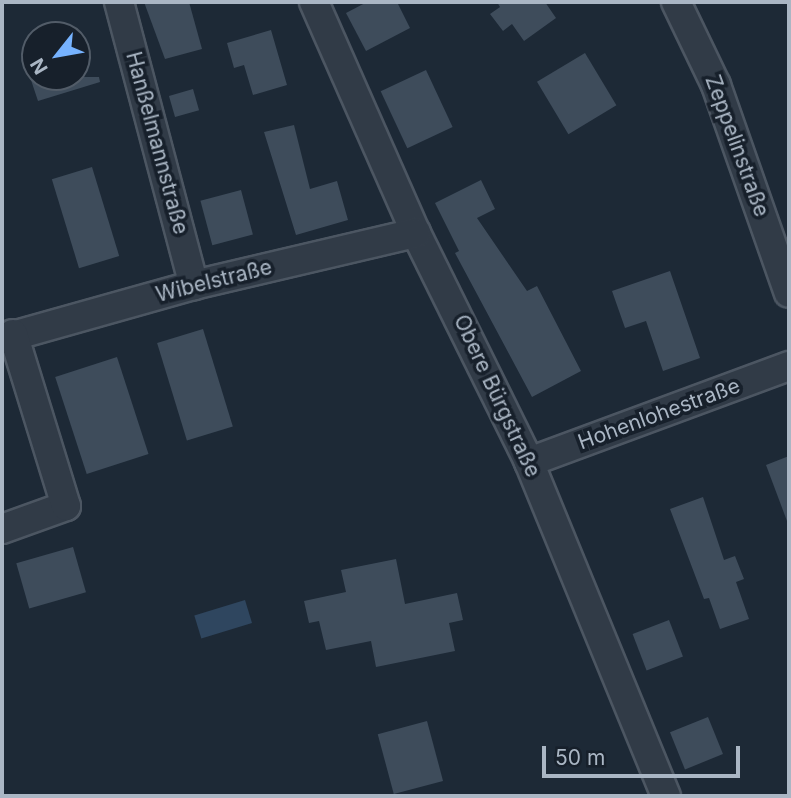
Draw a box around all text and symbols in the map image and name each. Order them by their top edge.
north arrow [21,21,91,91]
street label: Hanßelmannstraße [121,49,193,237]
text: N [26,54,53,78]
street label: Zeppelinstraße [700,72,774,220]
street label: Wibelstraße [153,254,275,308]
street label: Obere Bürgstraße [448,311,546,481]
street label: Hohenlohestraße [575,373,743,455]
scale bar [546,732,744,776]
text: 50 m [555,745,605,770]

